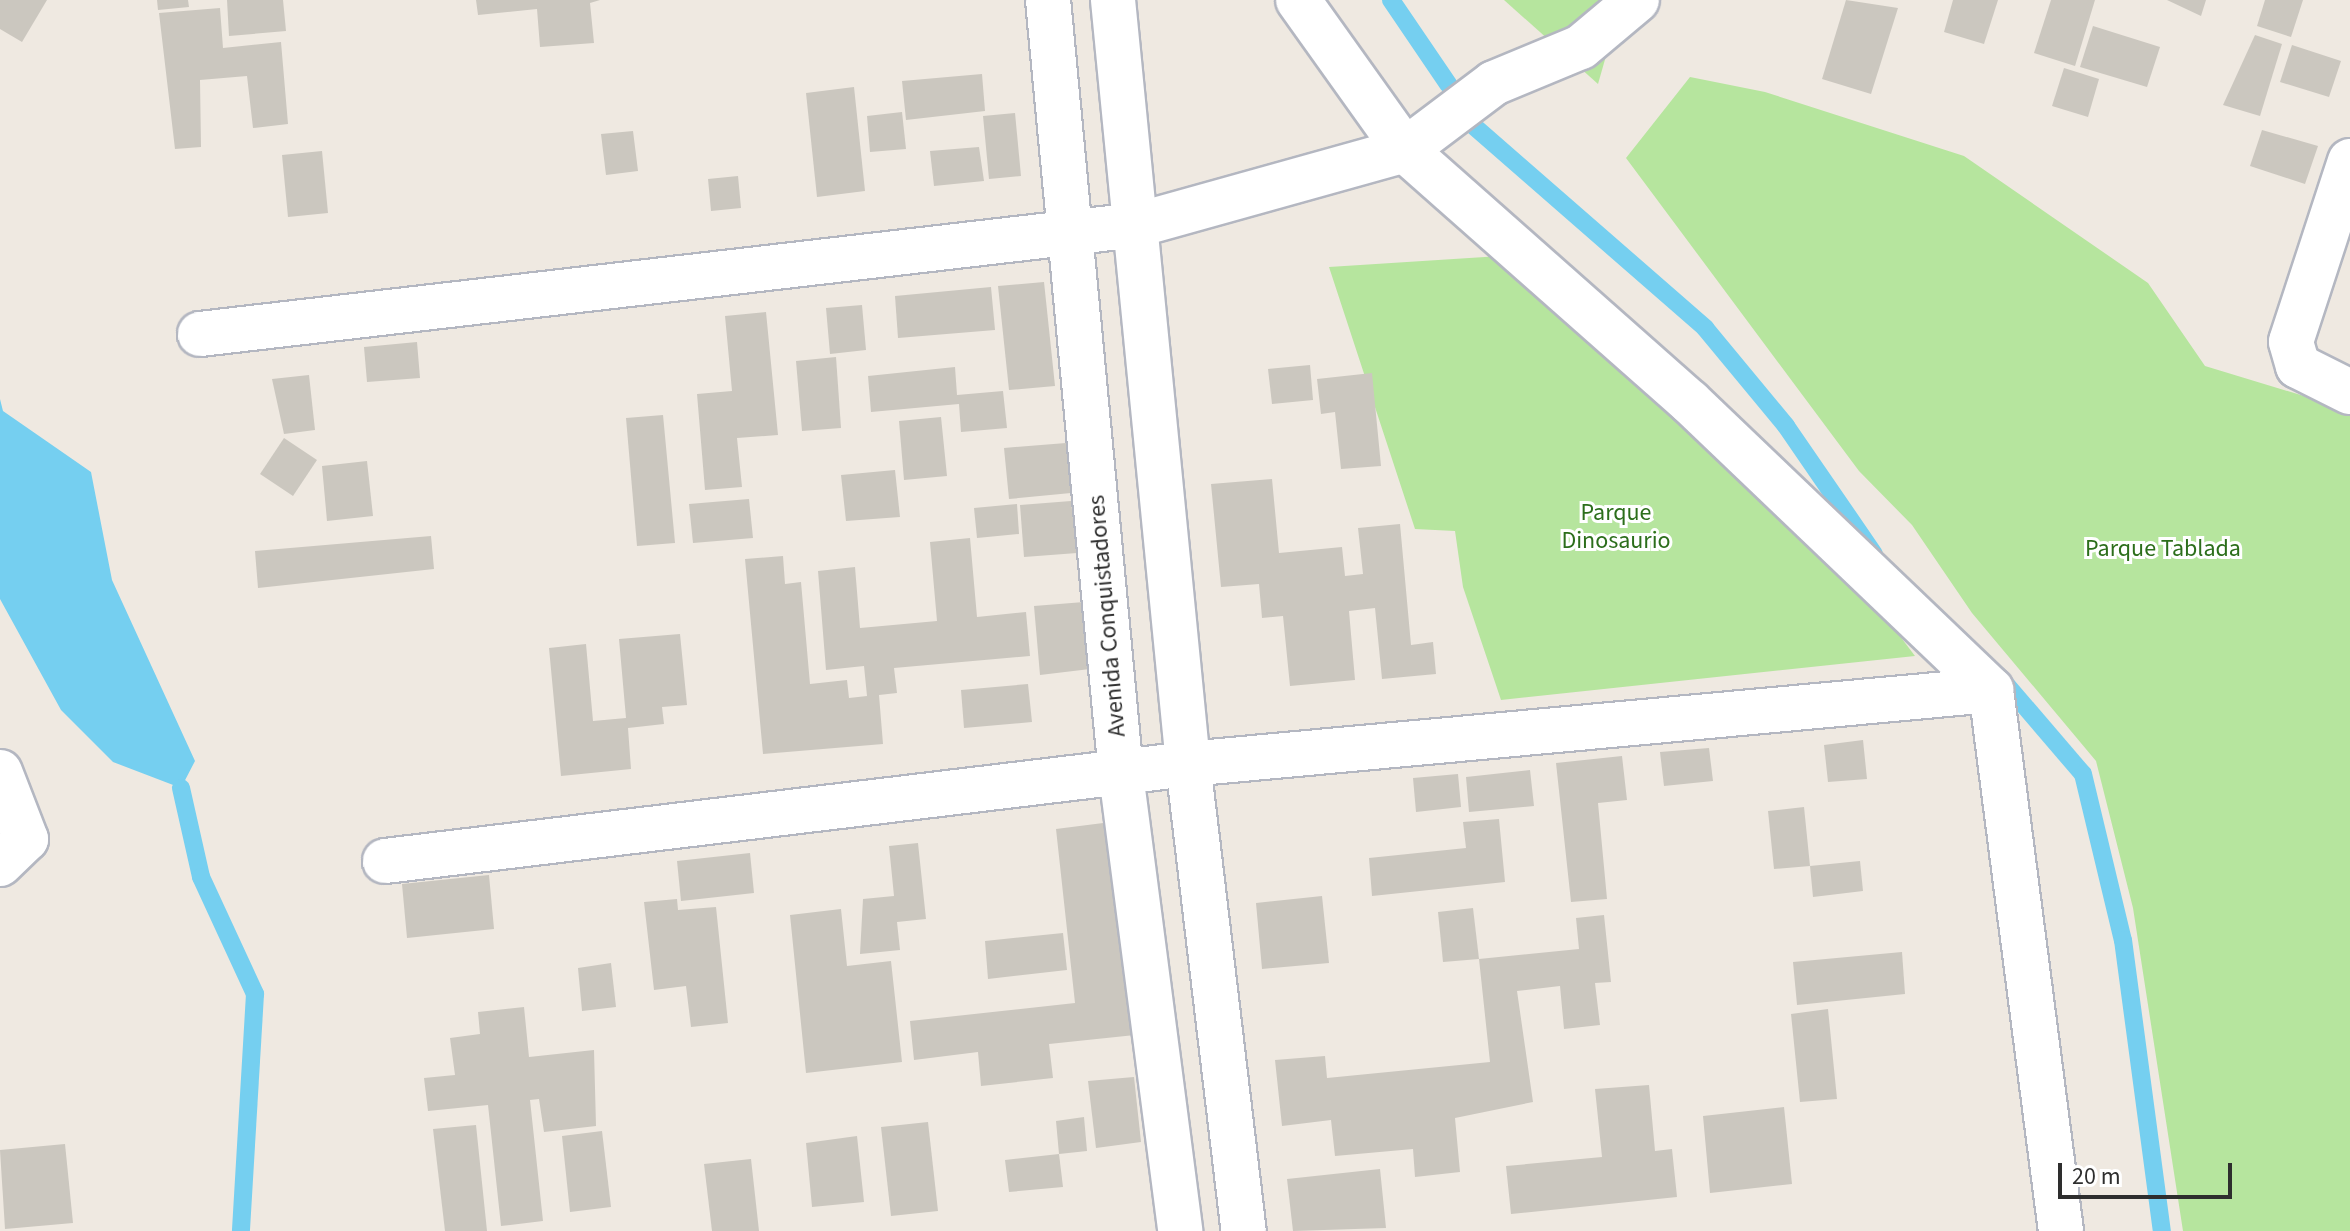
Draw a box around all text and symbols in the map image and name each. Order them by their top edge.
street label: Avenida Conquistadores [1082,494,1132,738]
park label: Parque Dinosaurio [1561,499,1671,555]
park label: Parque Tablada [2085,535,2241,563]
scale bar [2062,1147,2236,1197]
text: 20 m [2072,1159,2121,1194]

